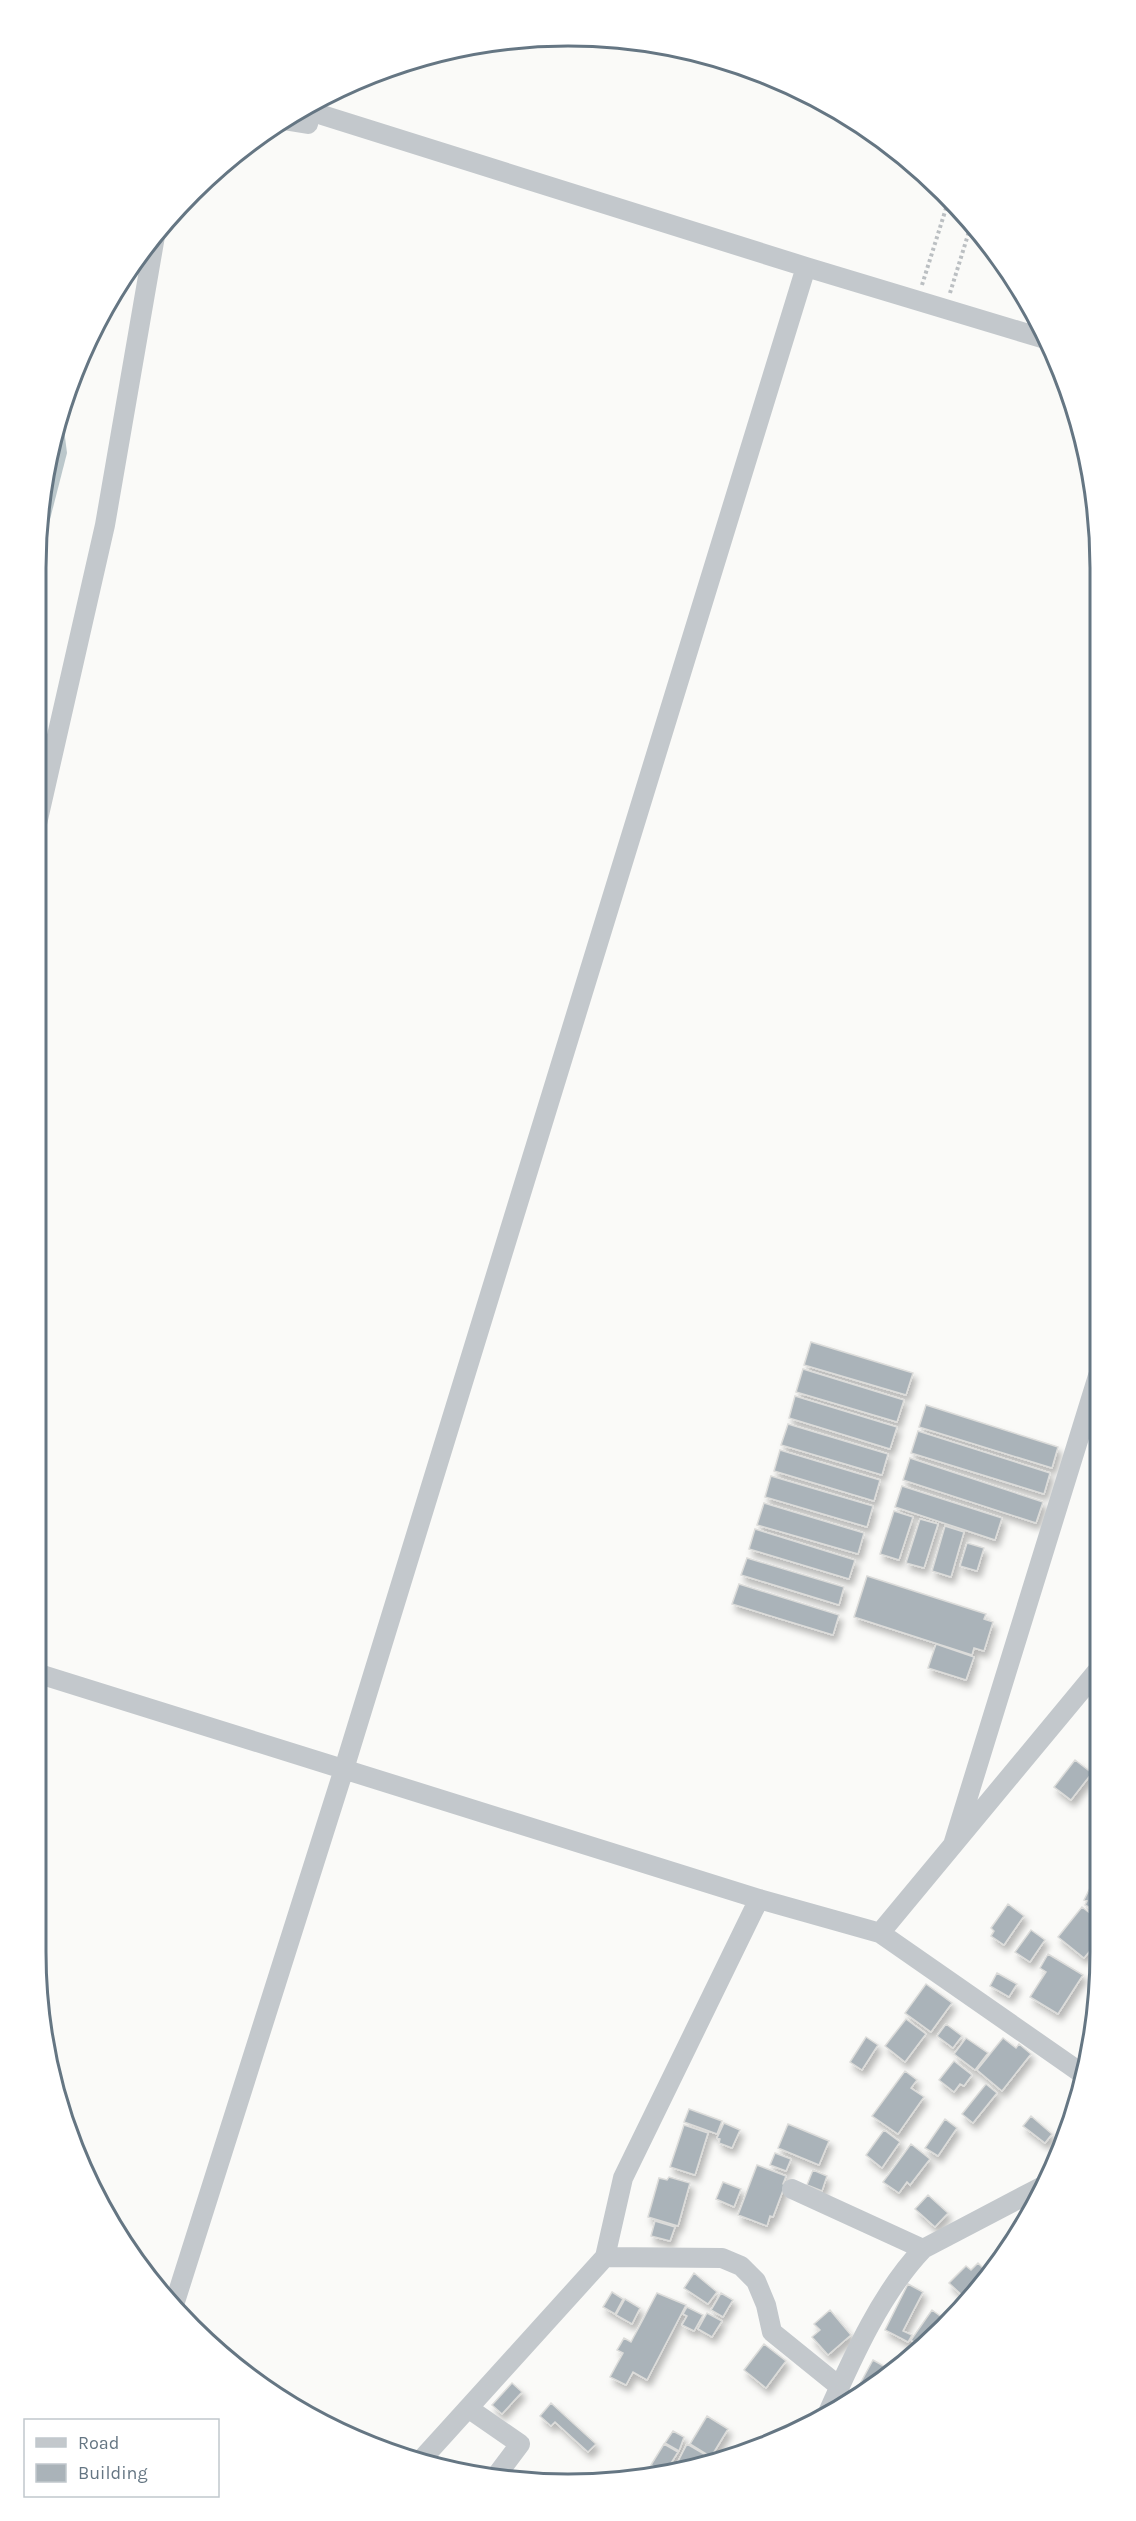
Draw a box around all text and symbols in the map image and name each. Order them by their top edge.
legend [24,2419,219,2497]
text: Road [78,2432,119,2454]
text: Building [78,2462,148,2484]

